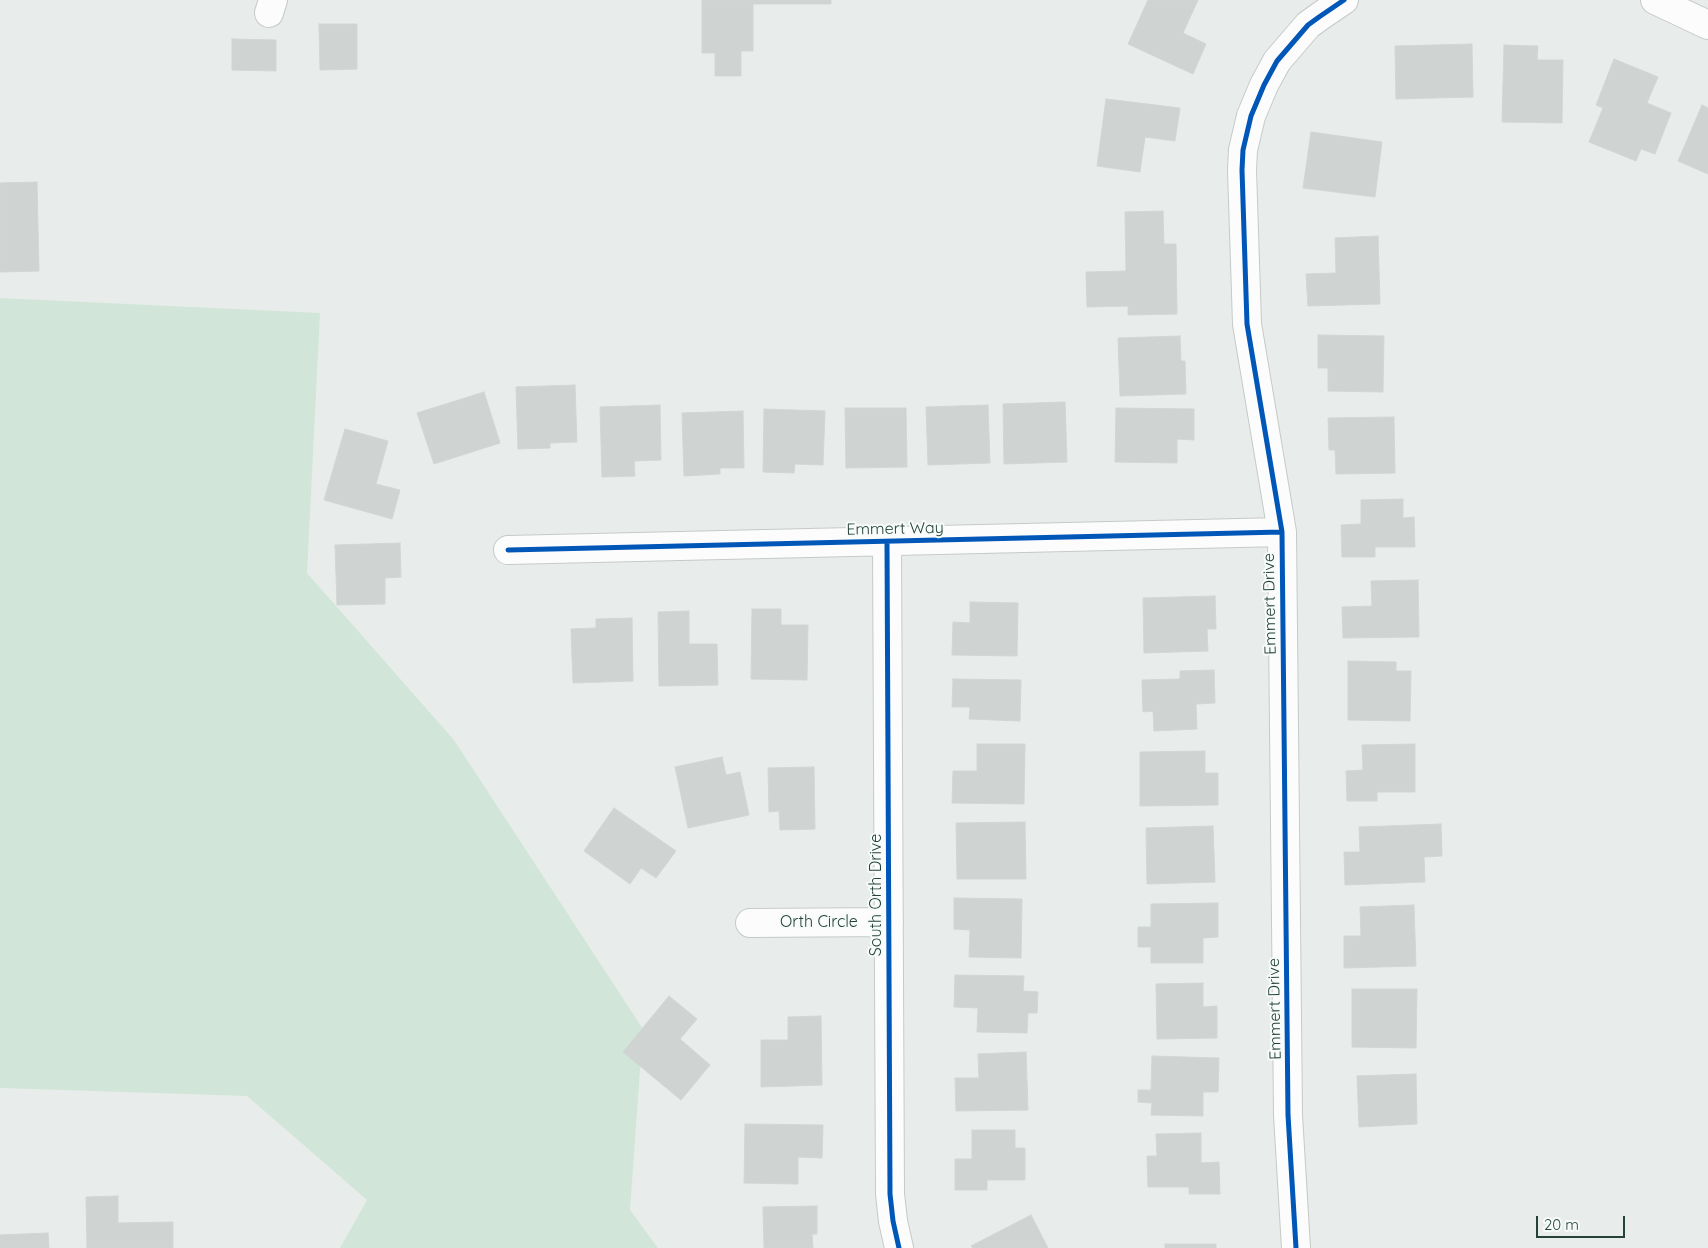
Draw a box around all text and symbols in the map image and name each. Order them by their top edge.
street label: Emmert Way [846,519,944,539]
street label: Emmert Drive [1260,553,1280,655]
street label: South Orth Drive [866,834,886,956]
street label: Orth Circle [780,912,858,932]
street label: Emmert Drive [1265,958,1285,1060]
scale bar [1538,1206,1627,1238]
text: 20 m [1544,1215,1579,1234]

